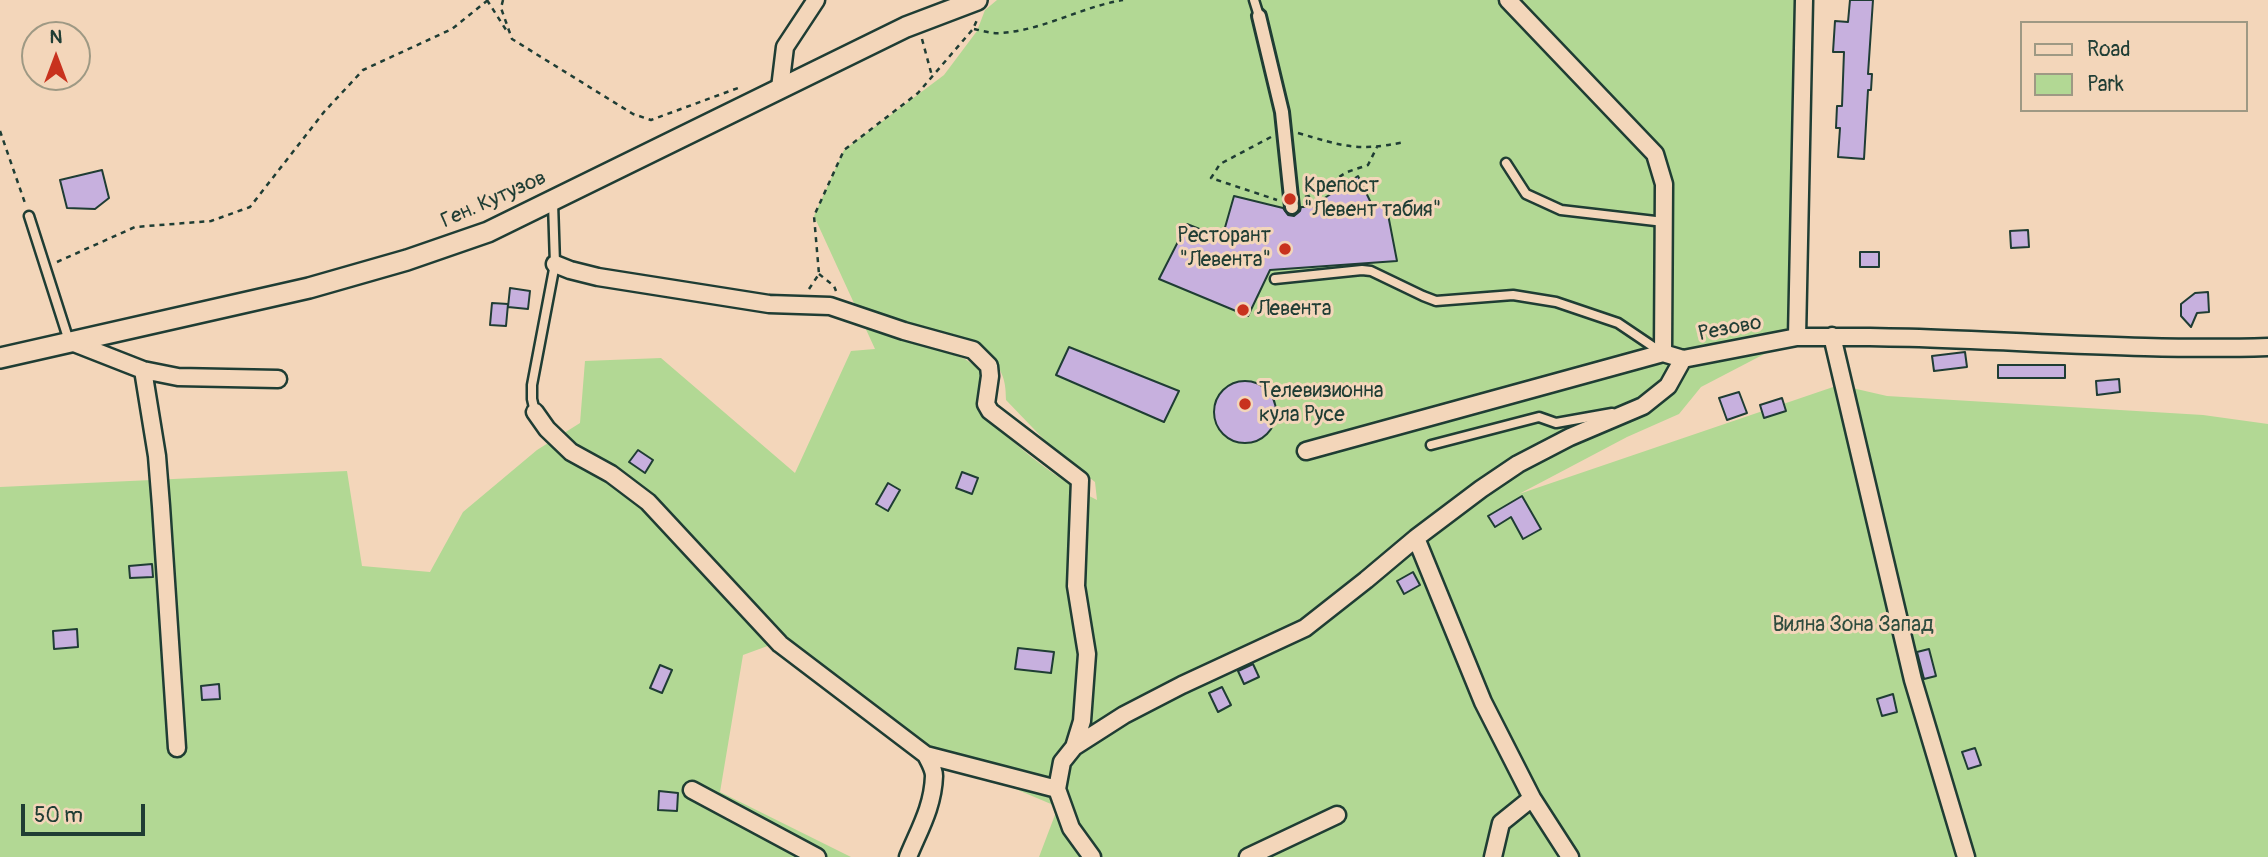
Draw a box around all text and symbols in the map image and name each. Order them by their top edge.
north arrow [21,21,91,91]
legend [2020,21,2247,112]
text: N [50,25,62,49]
text: Road [2087,36,2131,63]
text: Park [2087,71,2124,98]
street label: Ген. Кутузов [438,166,550,234]
place label: Крепост "Левент табия" [1304,174,1441,224]
marker: Крепост "Левент табия" [1282,191,1298,207]
place label: Ресторант "Левента" [1177,224,1271,274]
marker: Ресторант "Левента" [1277,241,1293,257]
place label: Левента [1257,297,1331,323]
marker: Левента [1235,302,1251,318]
street label: Резово [1696,311,1764,347]
place label: Телевизионна кула Русе [1259,379,1384,429]
marker: Телевизионна кула Русе [1237,396,1253,412]
park label: Вилна Зона Запад [1772,613,1934,639]
scale bar [24,790,149,834]
text: 50 m [34,802,83,829]

